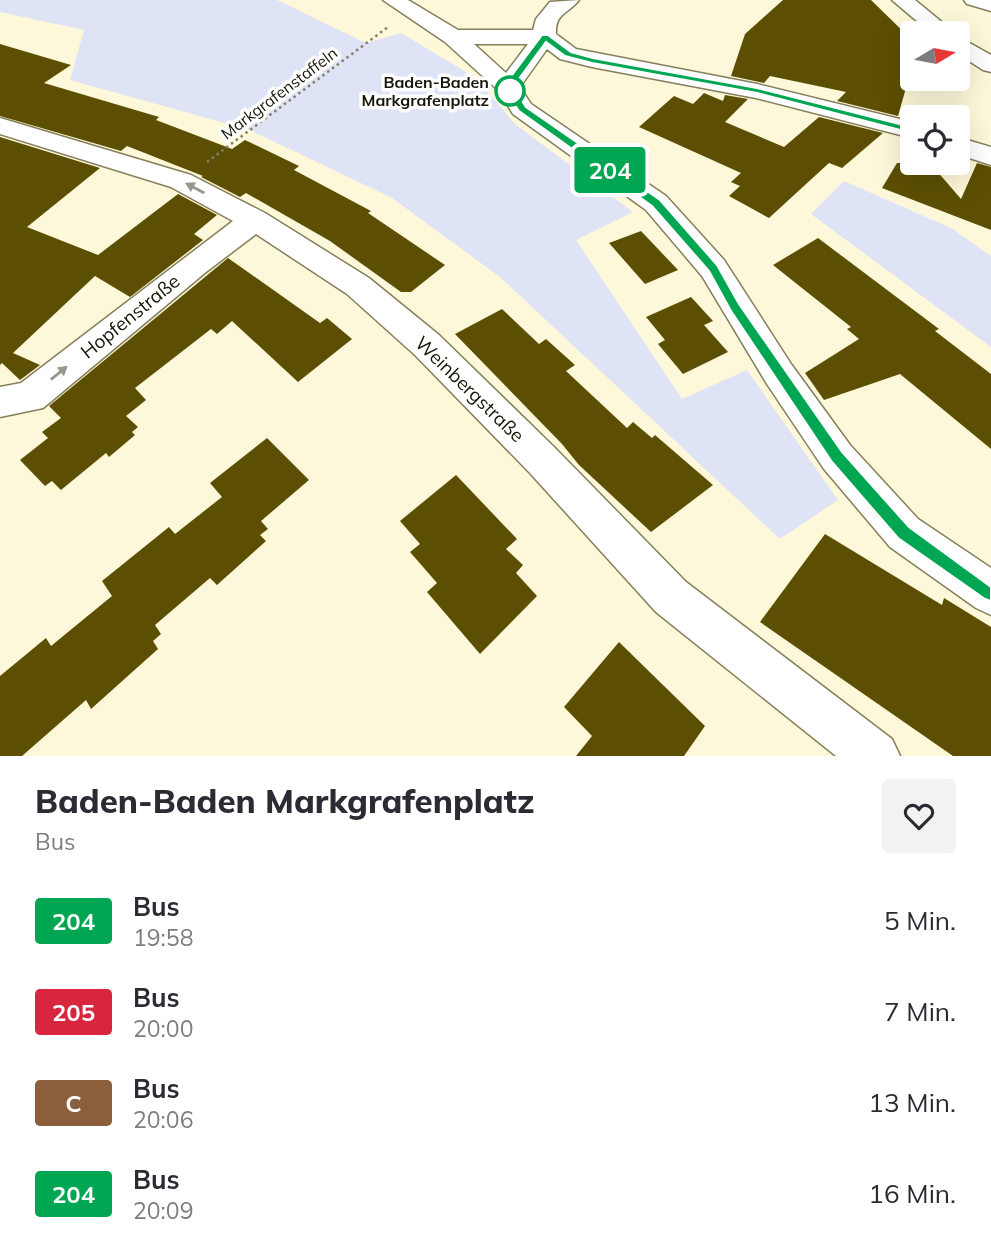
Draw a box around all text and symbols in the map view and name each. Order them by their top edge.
north arrow [900,21,970,91]
map controls [900,21,970,175]
street label: Markgrafenstaffeln [217,43,341,143]
place label: Baden-Baden Markgrafenplatz [361,72,489,110]
marker: Baden-Baden Markgrafenplatz [495,76,525,106]
button: locate [900,105,970,175]
line badge: 204 [570,147,650,193]
text: 204 [588,155,632,185]
one-way arrow [185,182,205,194]
street label: Hopfenstraße [75,269,185,363]
street label: Weinbergstraße [410,331,530,447]
one-way arrow [51,366,68,381]
button: heart [882,779,956,853]
text: Baden-Baden Markgrafenplatz [35,780,534,821]
text: Bus [35,827,75,856]
text: Bus [133,890,179,923]
text: 5 Min. [884,904,956,937]
text: 204 [52,906,95,936]
text: 19:58 [133,923,193,952]
text: Bus [133,981,179,1014]
text: 7 Min. [884,995,956,1028]
text: 205 [52,997,95,1027]
text: 20:00 [133,1014,193,1043]
text: Bus [133,1072,179,1105]
text: 13 Min. [868,1086,956,1119]
text: C [65,1088,82,1118]
text: 20:06 [133,1105,193,1134]
text: Bus [133,1163,179,1196]
text: 16 Min. [868,1177,956,1210]
text: 204 [52,1179,95,1209]
text: 20:09 [133,1196,193,1225]

